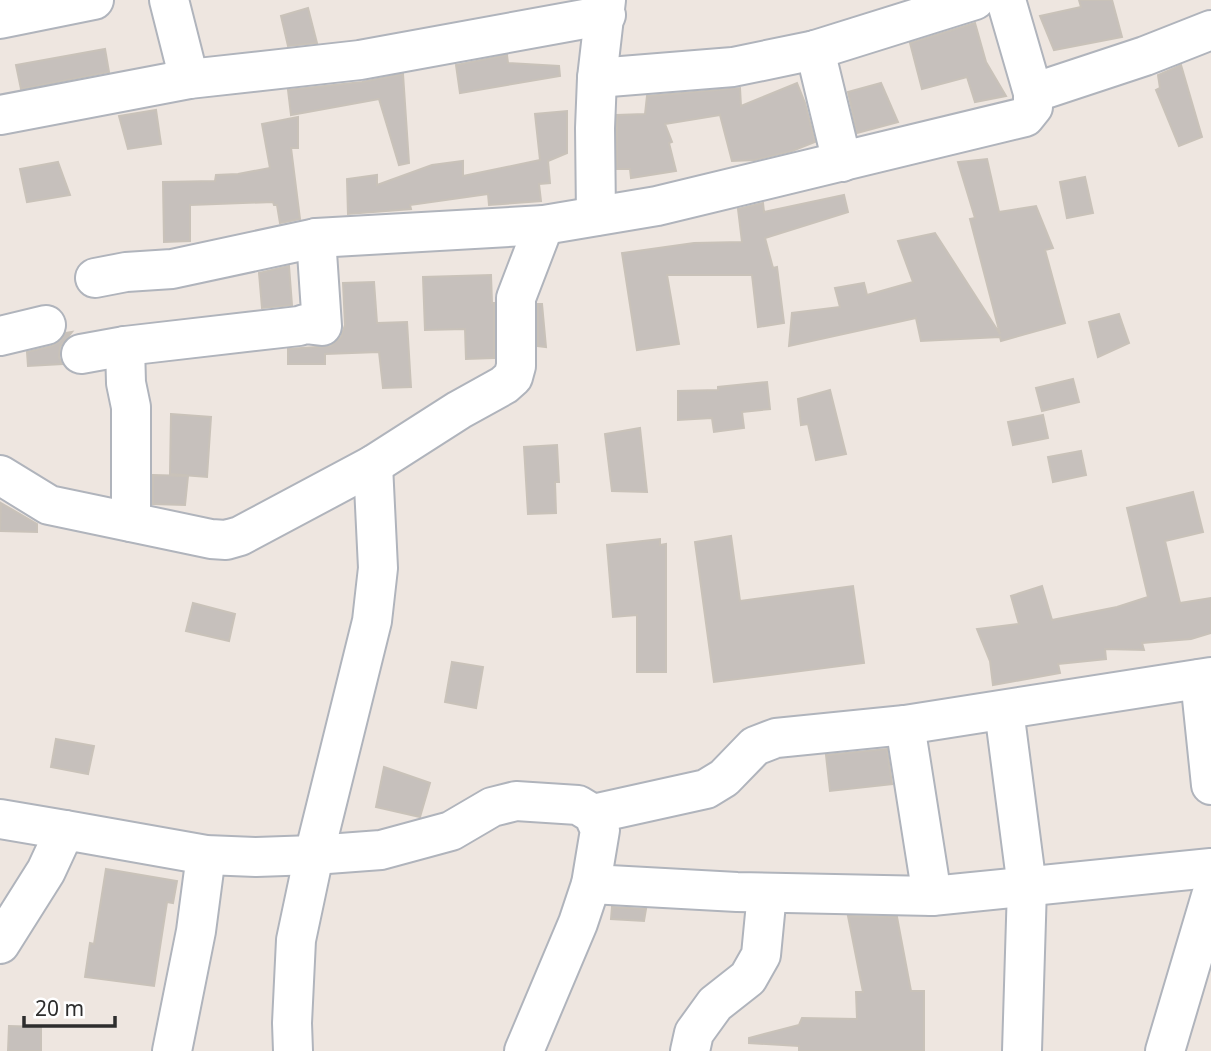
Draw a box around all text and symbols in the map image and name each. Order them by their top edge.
scale bar [24,984,116,1028]
text: 20 m [35,994,84,1022]

